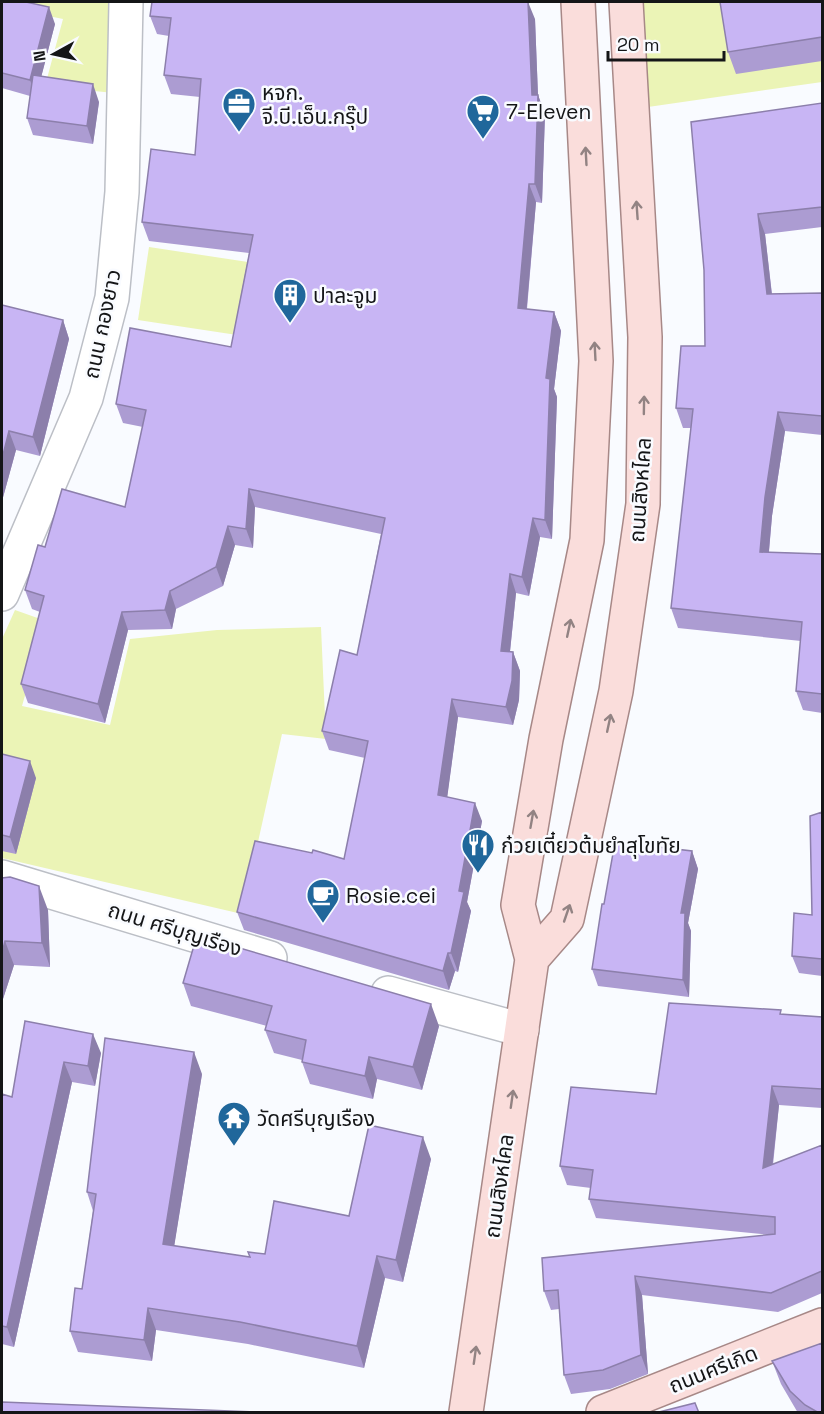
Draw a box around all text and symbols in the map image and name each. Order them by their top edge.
north arrow [24,24,84,84]
scale bar [608,24,724,62]
text: 20 m [617,33,660,56]
text: N [28,49,51,63]
place label: หจก. จี.บี.เอ็น.กรุ๊ป [262,79,368,130]
office icon: หจก. จี.บี.เอ็น.กรุ๊ป [221,86,257,133]
supermarket icon: 7-Eleven [465,93,501,140]
place label: 7-Eleven [506,98,591,125]
one-way arrow [581,146,592,166]
one-way arrow [631,201,642,221]
street label: ถนน กองยาว [77,267,127,381]
building icon: ปาละจูม [272,277,308,324]
place label: ปาละจูม [313,282,377,309]
one-way arrow [590,341,601,361]
one-way arrow [638,395,650,415]
street label: ถนนสิงหไคล [623,437,657,543]
one-way arrow [564,618,575,638]
one-way arrow [604,714,615,733]
one-way arrow [527,810,538,829]
restaurant icon: ก๋วยเตี๋ยวต้มยำสุโขทัย [460,827,496,874]
place label: ก๋วยเตี๋ยวต้มยำสุโขทัย [501,831,681,859]
cafe icon: Rosie.cei [305,877,341,924]
place label: Rosie.cei [346,882,436,909]
street label: ถนน ศรีบุญเรือง [105,896,245,962]
one-way arrow [562,904,573,923]
one-way arrow [506,1090,517,1110]
temple icon: วัดศรีบุญเรือง [216,1100,252,1147]
place label: วัดศรีบุญเรือง [257,1105,375,1132]
street label: ถนนสิงหไคล [478,1132,520,1240]
street label: ถนนศรีเกิด [665,1339,761,1399]
one-way arrow [469,1345,480,1365]

